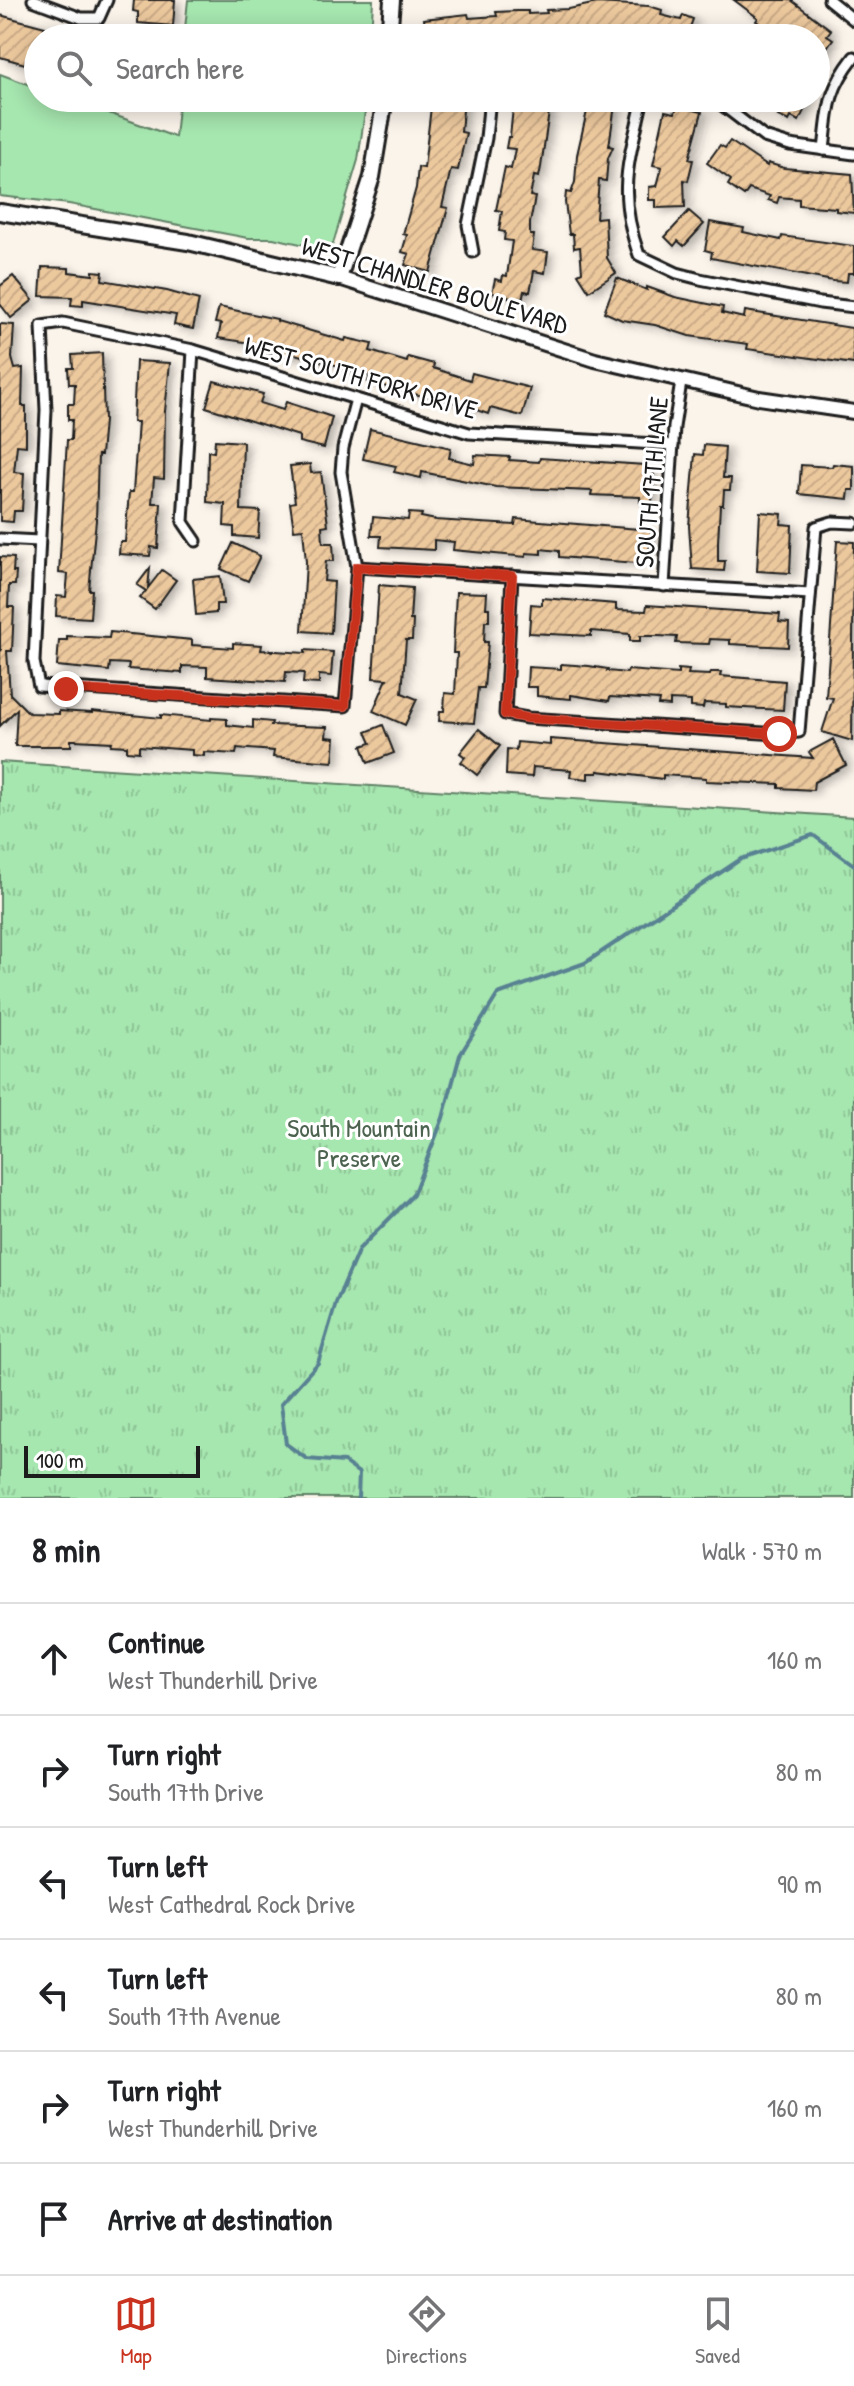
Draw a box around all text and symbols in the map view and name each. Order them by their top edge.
search box [24,24,830,112]
icon: search [52,46,96,90]
text: Search here [116,48,244,88]
street label: WEST CHANDLER BOULEVARD [298,228,573,342]
street label: WEST SOUTH FORK DRIVE [241,327,482,427]
street label: SOUTH 17TH LANE [626,395,676,569]
route end [48,671,84,707]
route start [761,716,797,752]
park label: South Mountain Preserve [287,1110,431,1175]
scale bar [24,1442,200,1478]
text: 100 m [36,1445,84,1475]
text: 8 min [32,1527,101,1573]
text: Walk · 570 m [702,1533,822,1568]
text: Continue [108,1622,205,1662]
icon: ahead [32,1637,76,1681]
text: 160 m [767,1642,822,1677]
text: West Thunderhill Drive [108,1662,318,1697]
text: Turn right [108,1734,221,1774]
icon: right [32,1749,76,1793]
text: 80 m [775,1754,822,1789]
text: South 17th Drive [108,1774,264,1809]
text: Turn left [108,1846,207,1886]
icon: left [32,1861,76,1905]
text: 90 m [777,1866,822,1901]
text: West Cathedral Rock Drive [108,1886,355,1921]
text: Turn left [108,1958,207,1998]
icon: left [32,1973,76,2017]
text: 80 m [775,1978,822,2013]
text: South 17th Avenue [108,1998,281,2033]
text: Turn right [108,2070,221,2110]
icon: right [32,2085,76,2129]
text: 160 m [767,2090,822,2125]
text: West Thunderhill Drive [108,2110,318,2145]
icon: arrive [32,2197,76,2241]
text: Arrive at destination [108,2199,333,2239]
tab: Map [114,2292,158,2370]
tab: Directions [386,2292,467,2370]
tab: Saved [695,2292,740,2370]

